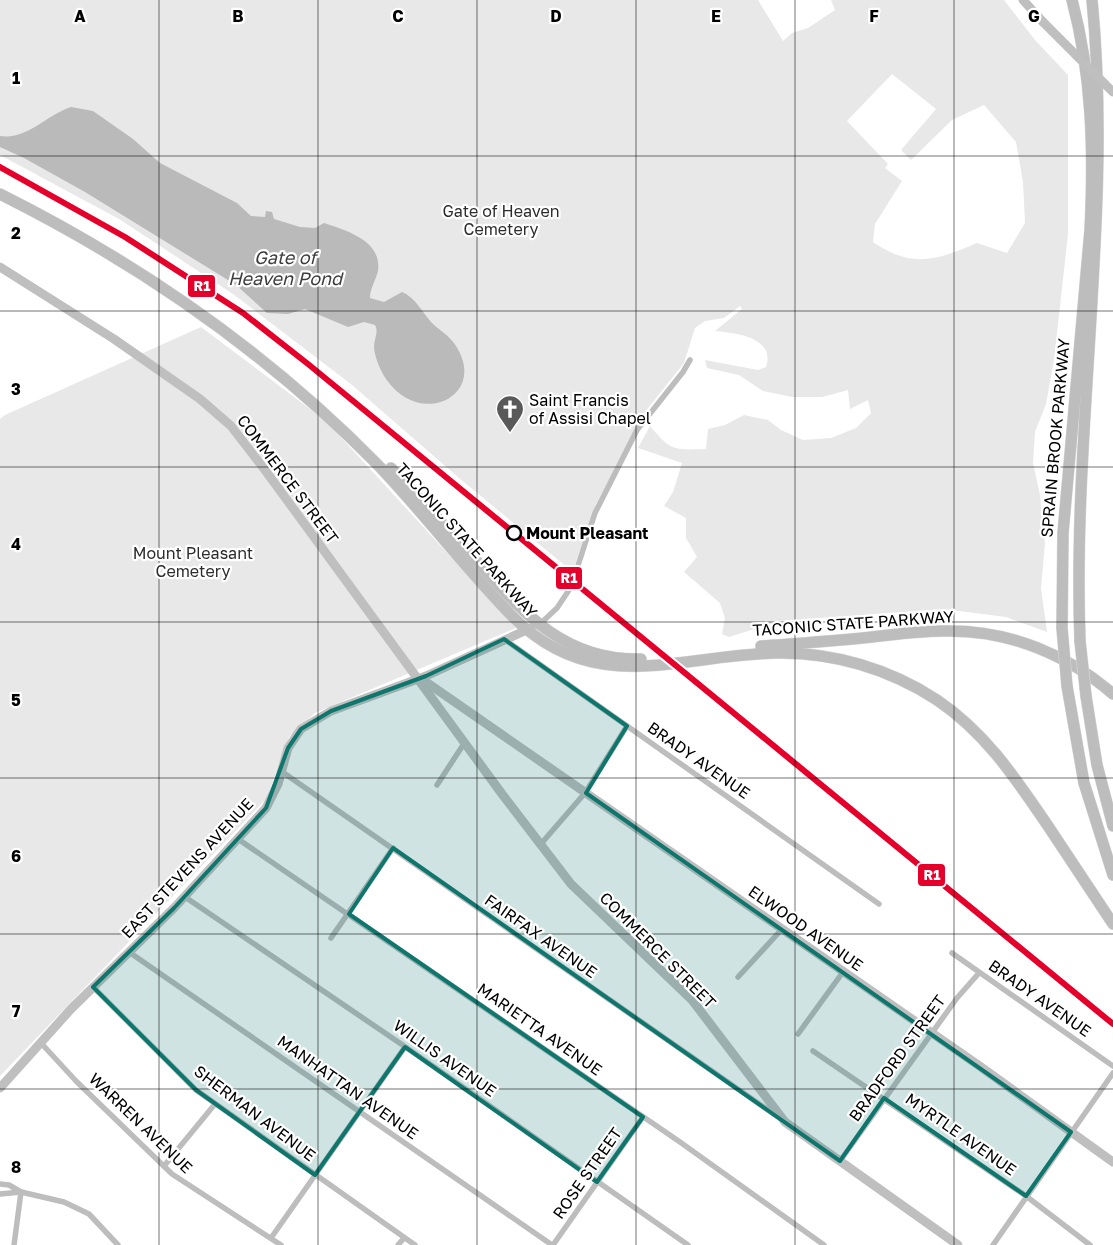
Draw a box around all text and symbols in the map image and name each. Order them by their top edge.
text: A [74,6,86,26]
text: B [232,6,244,26]
text: C [392,6,404,26]
text: D [550,6,562,26]
text: E [711,6,721,26]
text: F [869,6,879,26]
text: G [1028,6,1040,26]
text: 1 [12,68,20,88]
park label: Gate of Heaven Cemetery [442,201,560,239]
text: 2 [11,223,21,243]
water label: Gate of Heaven Pond [228,246,344,289]
line badge: R1 [187,274,216,298]
text: R1 [194,277,210,294]
street label: SPRAIN BROOK PARKWAY [1036,337,1074,538]
text: 3 [11,379,21,399]
place label: Saint Francis of Assisi Chapel [529,390,651,428]
church icon: Saint Francis of Assisi Chapel [495,394,525,433]
street label: COMMERCE STREET [233,411,343,547]
street label: TACONIC STATE PARKWAY [392,458,542,622]
place label: Mount Pleasant [526,523,648,543]
marker: Mount Pleasant [506,525,522,541]
text: 4 [11,534,21,554]
park label: Mount Pleasant Cemetery [133,543,253,581]
line badge: R1 [555,566,583,590]
text: R1 [561,569,577,586]
street label: TACONIC STATE PARKWAY [752,606,955,640]
text: 5 [11,690,21,710]
street label: BRADY AVENUE [644,717,754,803]
street label: EAST STEVENS AVENUE [117,794,257,942]
text: 6 [11,846,21,866]
line badge: R1 [917,863,946,887]
text: R1 [924,866,940,883]
street label: ELWOOD AVENUE [745,881,867,975]
street label: COMMERCE STREET [596,888,720,1012]
street label: FAIRFAX AVENUE [481,890,601,982]
street label: BRADY AVENUE [985,955,1095,1041]
street label: MARIETTA AVENUE [474,978,606,1080]
street label: BRADFORD STREET [844,991,950,1125]
text: 7 [12,1001,21,1021]
street label: WILLIS AVENUE [390,1015,500,1101]
street label: MANHATTAN AVENUE [274,1031,422,1143]
street label: SHERMAN AVENUE [190,1061,320,1165]
street label: WARREN AVENUE [85,1069,197,1177]
street label: MYRTLE AVENUE [902,1088,1020,1180]
street label: ROSE STREET [548,1123,626,1223]
text: 8 [11,1157,21,1177]

